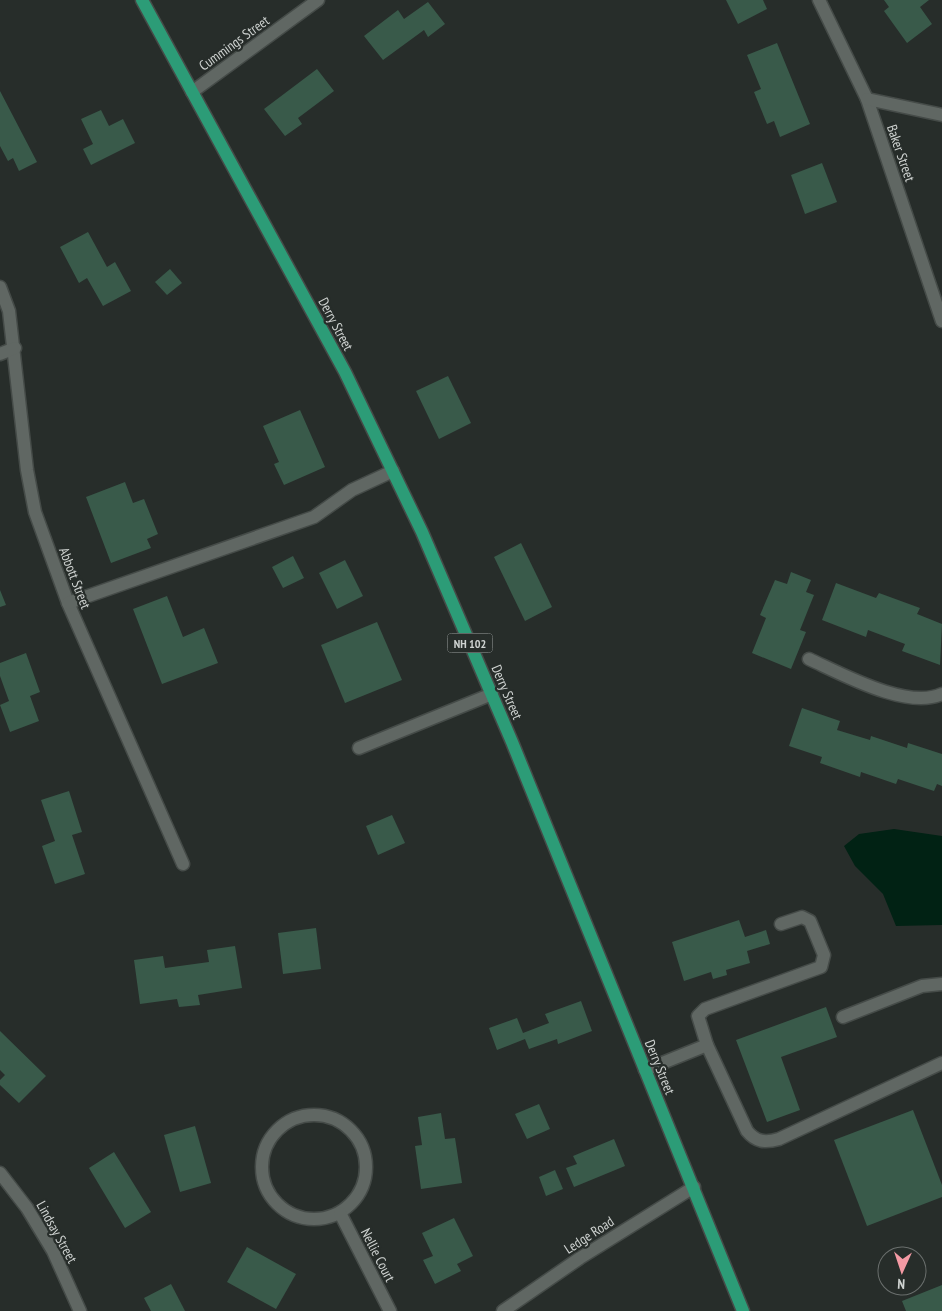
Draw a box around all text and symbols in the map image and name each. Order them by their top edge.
street label: Cummings Street [195,11,273,75]
street label: Baker Street [883,122,919,184]
street label: Derry Street [315,294,358,354]
street label: Abbott Street [55,545,95,611]
road number: NH 102 [448,634,492,652]
street label: Derry Street [487,662,527,722]
street label: Derry Street [641,1037,679,1097]
street label: Lindsay Street [33,1198,81,1266]
street label: Ledge Road [561,1212,617,1258]
street label: Nellie Court [357,1225,399,1285]
north arrow [877,1246,927,1296]
text: N [897,1275,906,1293]

